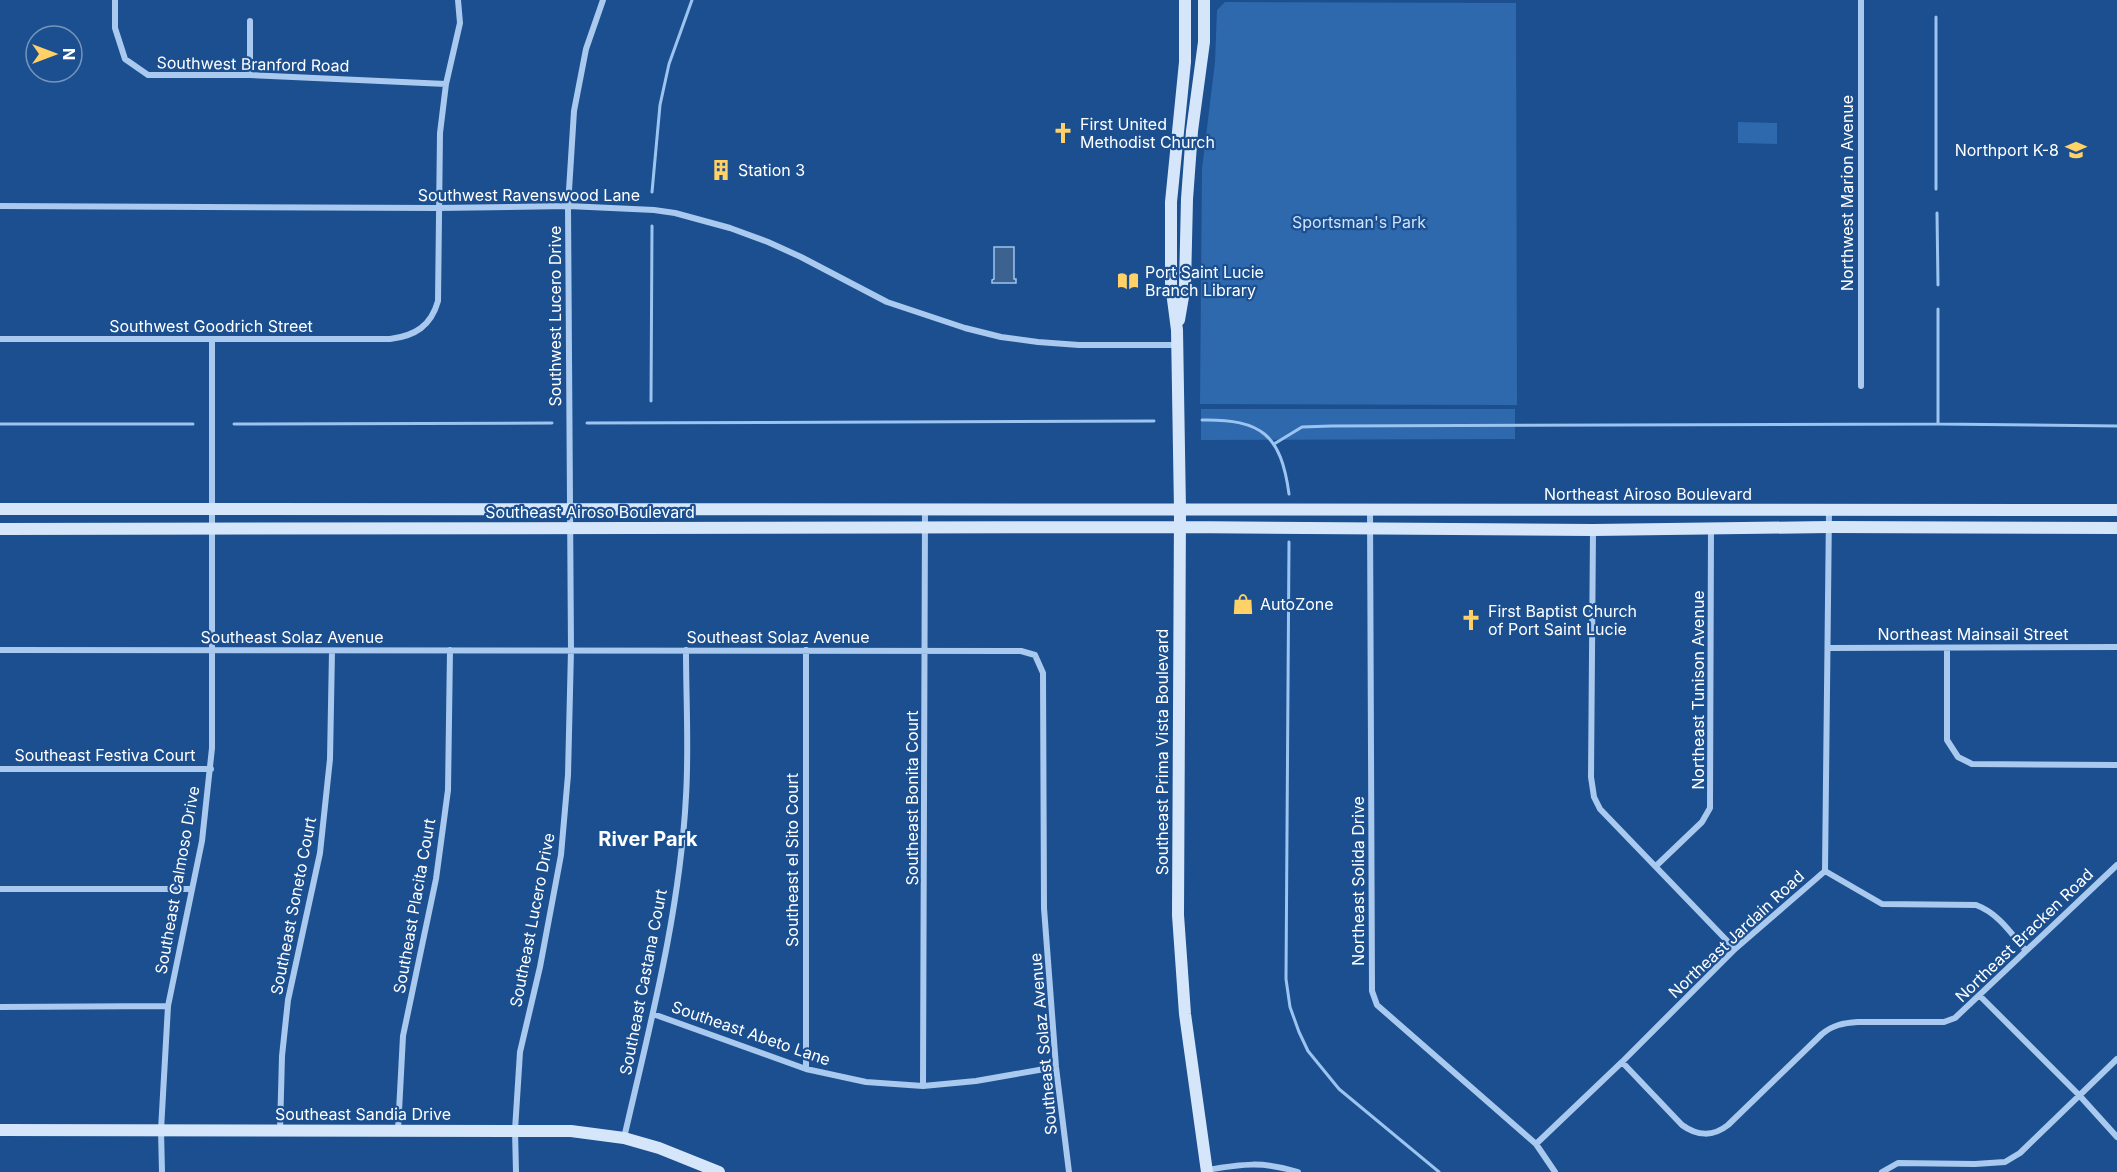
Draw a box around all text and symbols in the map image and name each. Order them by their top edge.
north arrow [24,24,84,84]
text: N [59,48,79,60]
street label: Southwest Branford Road [156,52,350,76]
street label: Northwest Marion Avenue [1837,95,1857,291]
place label: First United Methodist Church [1080,114,1215,152]
church icon: First United Methodist Church [1051,121,1075,145]
school or university icon: Northport K-8 [2064,138,2088,162]
place label: Northport K-8 [1955,140,2059,160]
building icon: Station 3 [709,158,733,182]
place label: Station 3 [738,160,805,180]
street label: Southwest Ravenswood Lane [418,185,640,205]
park label: Sportsman's Park [1292,212,1426,232]
street label: Southwest Lucero Drive [545,226,565,406]
place label: Port Saint Lucie Branch Library [1145,262,1264,300]
library icon: Port Saint Lucie Branch Library [1116,269,1140,293]
street label: Southwest Goodrich Street [109,316,313,336]
street label: Northeast Airoso Boulevard [1544,484,1752,504]
street label: Southeast Airoso Boulevard [485,502,695,522]
street label: Northeast Tunison Avenue [1688,590,1708,790]
shop icon: AutoZone [1231,592,1255,616]
place label: AutoZone [1260,594,1334,614]
place label: First Baptist Church of Port Saint Lucie [1488,601,1637,639]
church icon: First Baptist Church of Port Saint Lucie [1459,608,1483,632]
street label: Northeast Mainsail Street [1878,624,2068,644]
street label: Southeast Solaz Avenue [201,627,383,647]
street label: Southeast Solaz Avenue [687,627,869,647]
street label: Southeast Prima Vista Boulevard [1152,629,1172,875]
street label: Southeast Bonita Court [902,710,922,886]
street label: Southeast Festiva Court [14,745,196,765]
street label: Southeast el Sito Court [782,773,802,947]
street label: Southeast Calmoso Drive [151,784,203,976]
street label: Northeast Solida Drive [1348,796,1368,966]
street label: Southeast Soneto Court [266,815,320,997]
street label: Southeast Placita Court [389,817,439,995]
district label: River Park [598,827,698,851]
street label: Southeast Lucero Drive [505,831,559,1009]
street label: Northeast Bracken Road [1951,864,2097,1006]
street label: Northeast Jardain Road [1664,866,1808,1002]
street label: Southeast Castana Court [615,887,671,1077]
street label: Southeast Solaz Avenue [1025,952,1061,1136]
street label: Southeast Abeto Lane [669,996,833,1070]
street label: Southeast Sandia Drive [275,1104,451,1124]

